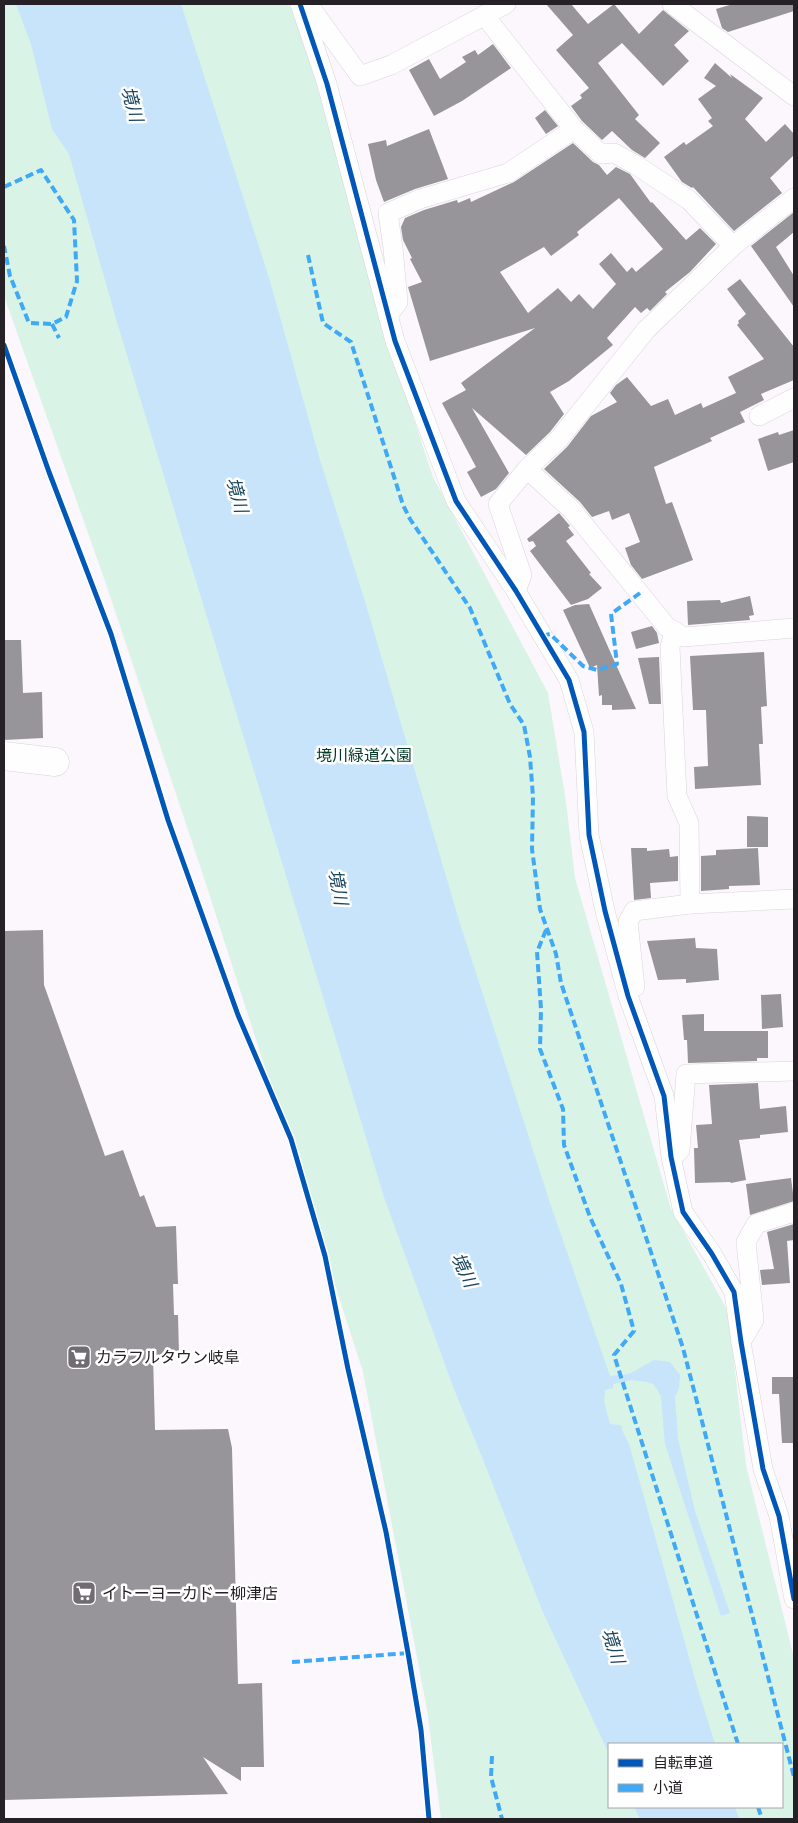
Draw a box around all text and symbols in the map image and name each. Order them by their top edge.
water label: 境川 [117,84,148,126]
water label: 境川 [222,475,253,517]
park label: 境川緑道公園 [316,746,412,765]
water label: 境川 [324,867,353,909]
water label: 境川 [446,1249,482,1293]
supermarket icon: カラフルタウン岐阜 [66,1344,92,1370]
place label: カラフルタウン岐阜 [96,1348,240,1367]
supermarket icon: イトーヨーカドー柳津店 [71,1580,97,1606]
place label: イトーヨーカドー柳津店 [102,1584,278,1603]
water label: 境川 [597,1625,630,1668]
legend [608,1743,783,1808]
text: 自転車道 [653,1754,713,1772]
text: 小道 [653,1779,683,1797]

